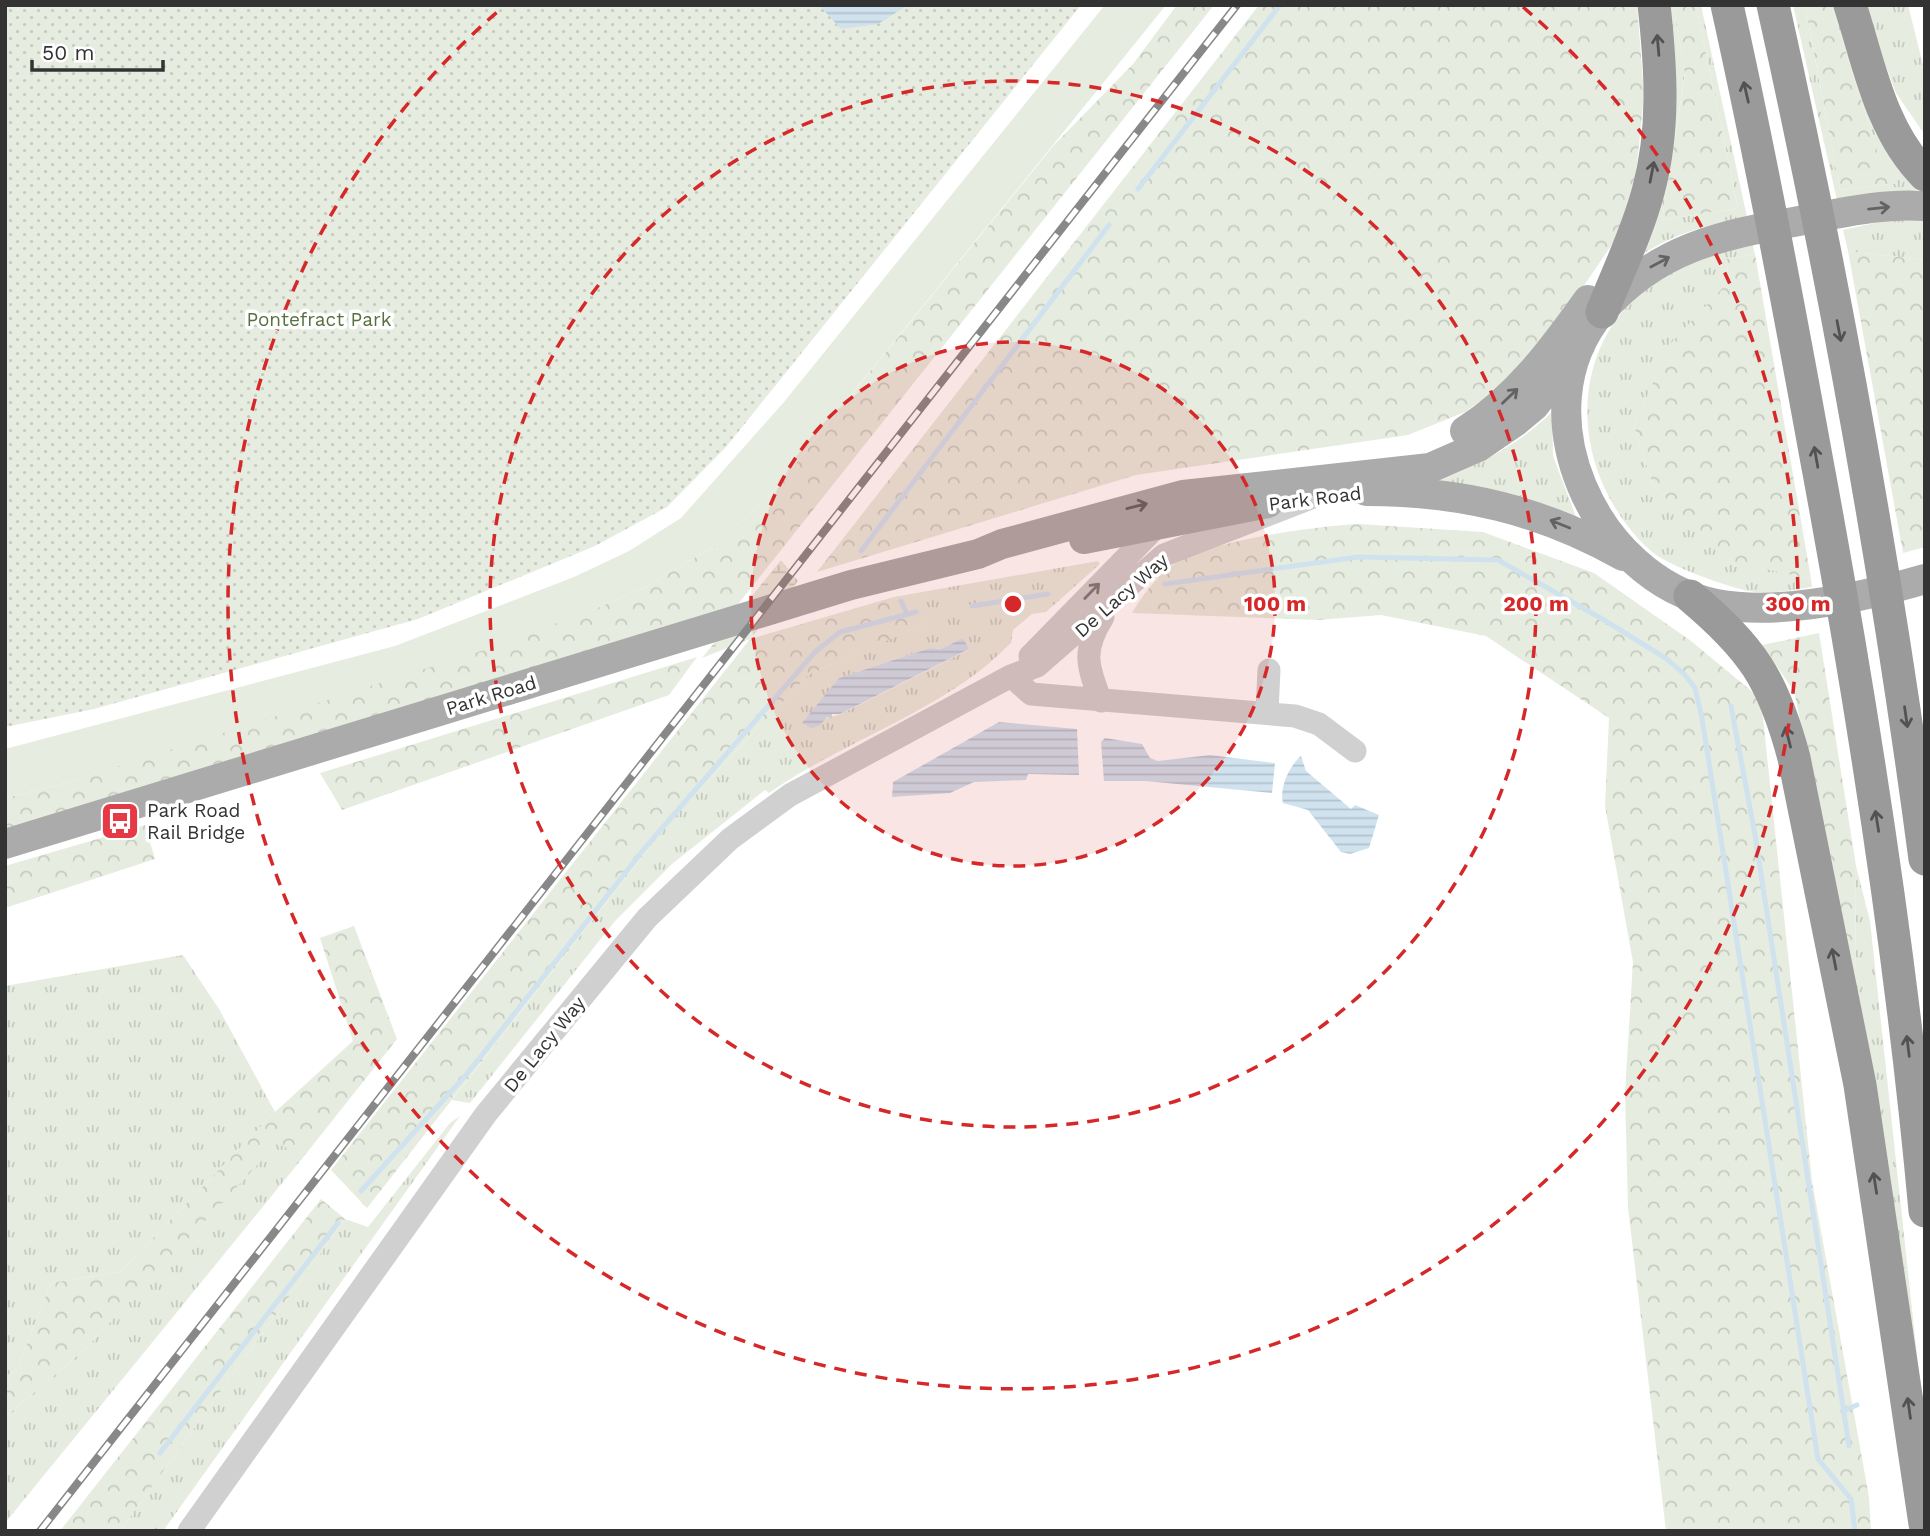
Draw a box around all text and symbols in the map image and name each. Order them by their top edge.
scale bar [32,28,163,72]
one-way arrow [1651,35,1664,57]
text: 50 m [42,40,94,65]
one-way arrow [1739,81,1752,104]
one-way arrow [1646,161,1659,184]
one-way arrow [1867,201,1890,214]
one-way arrow [1649,255,1670,268]
park label: Pontefract Park [247,308,392,331]
one-way arrow [1833,319,1846,342]
one-way arrow [1501,387,1518,404]
one-way arrow [1809,446,1822,469]
street label: Park Road [1267,481,1363,516]
one-way arrow [1125,499,1148,512]
one-way arrow [1549,517,1571,530]
street label: De Lacy Way [1070,548,1173,642]
one-way arrow [1084,583,1101,600]
text: 100 m [1244,591,1306,616]
text: 200 m [1503,591,1569,616]
text: 300 m [1765,591,1831,616]
centre of rings [1001,592,1025,616]
street label: Park Road [443,671,539,720]
one-way arrow [1900,705,1913,728]
one-way arrow [1781,726,1794,749]
place label: Park Road Rail Bridge [147,799,245,844]
bus stop icon: Park Road Rail Bridge [99,800,141,842]
one-way arrow [1871,810,1884,832]
one-way arrow [1827,948,1841,971]
street label: De Lacy Way [499,992,590,1097]
one-way arrow [1902,1035,1915,1058]
one-way arrow [1868,1172,1881,1195]
one-way arrow [1902,1397,1915,1420]

